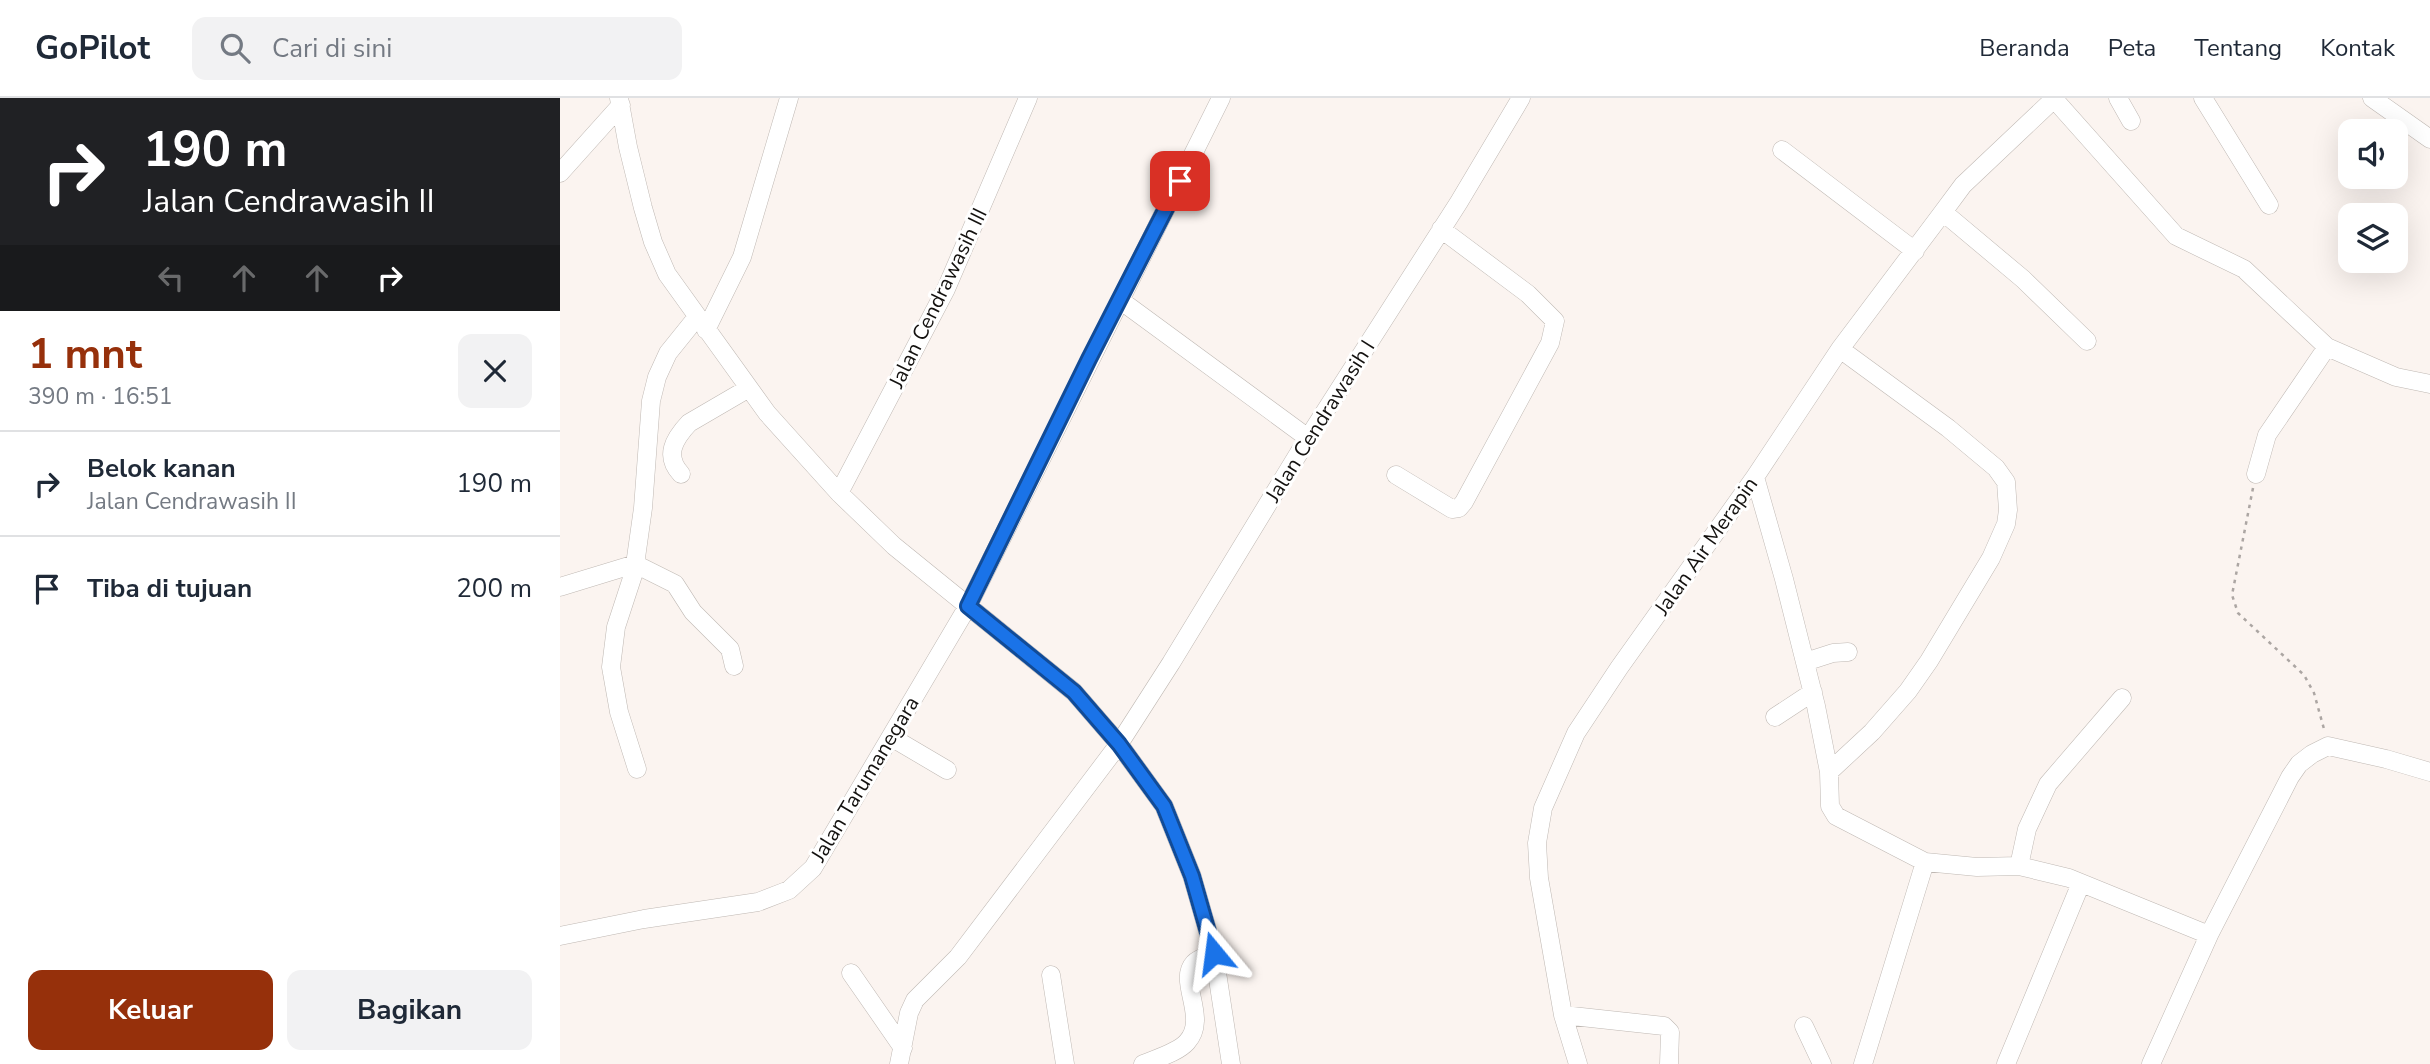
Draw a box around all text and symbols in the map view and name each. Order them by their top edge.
search box [192,17,682,80]
text: GoPilot [35,26,150,71]
icon: search [216,29,254,67]
text: Cari di sini [272,31,392,66]
text: Beranda [1979,32,2070,64]
text: Peta [2108,32,2156,64]
text: Tentang [2194,32,2282,64]
text: Kontak [2320,32,2395,64]
text: 190 m [143,116,287,183]
map controls [2338,119,2408,273]
button: sound [2338,119,2408,189]
icon: right [28,126,119,217]
pin [1150,151,1210,211]
icon: arrive [1161,162,1199,200]
text: Jalan Cendrawasih II [143,180,435,223]
street label: Jalan Cendrawasih III [882,203,994,393]
button: layers [2338,203,2408,273]
icon: left [152,259,190,297]
icon: ahead [225,259,263,297]
icon: ahead [298,259,336,297]
icon: right [371,259,409,297]
text: 1 mnt [28,326,142,383]
button: close [458,334,532,408]
street label: Jalan Cendrawasih I [1258,335,1381,508]
text: 390 m · 16:51 [28,381,173,412]
text: Belok kanan [87,451,236,486]
icon: right [28,465,66,503]
text: 190 m [456,466,532,501]
street label: Jalan Air Merapin [1647,471,1764,621]
text: Jalan Cendrawasih II [87,486,297,517]
icon: arrive [28,570,66,608]
text: Tiba di tujuan [87,571,252,606]
text: 200 m [456,571,532,606]
street label: Jalan Tarumanegara [804,691,925,868]
position arrow [1177,916,1251,990]
button: Keluar [28,970,273,1050]
button: Bagikan [287,970,532,1050]

